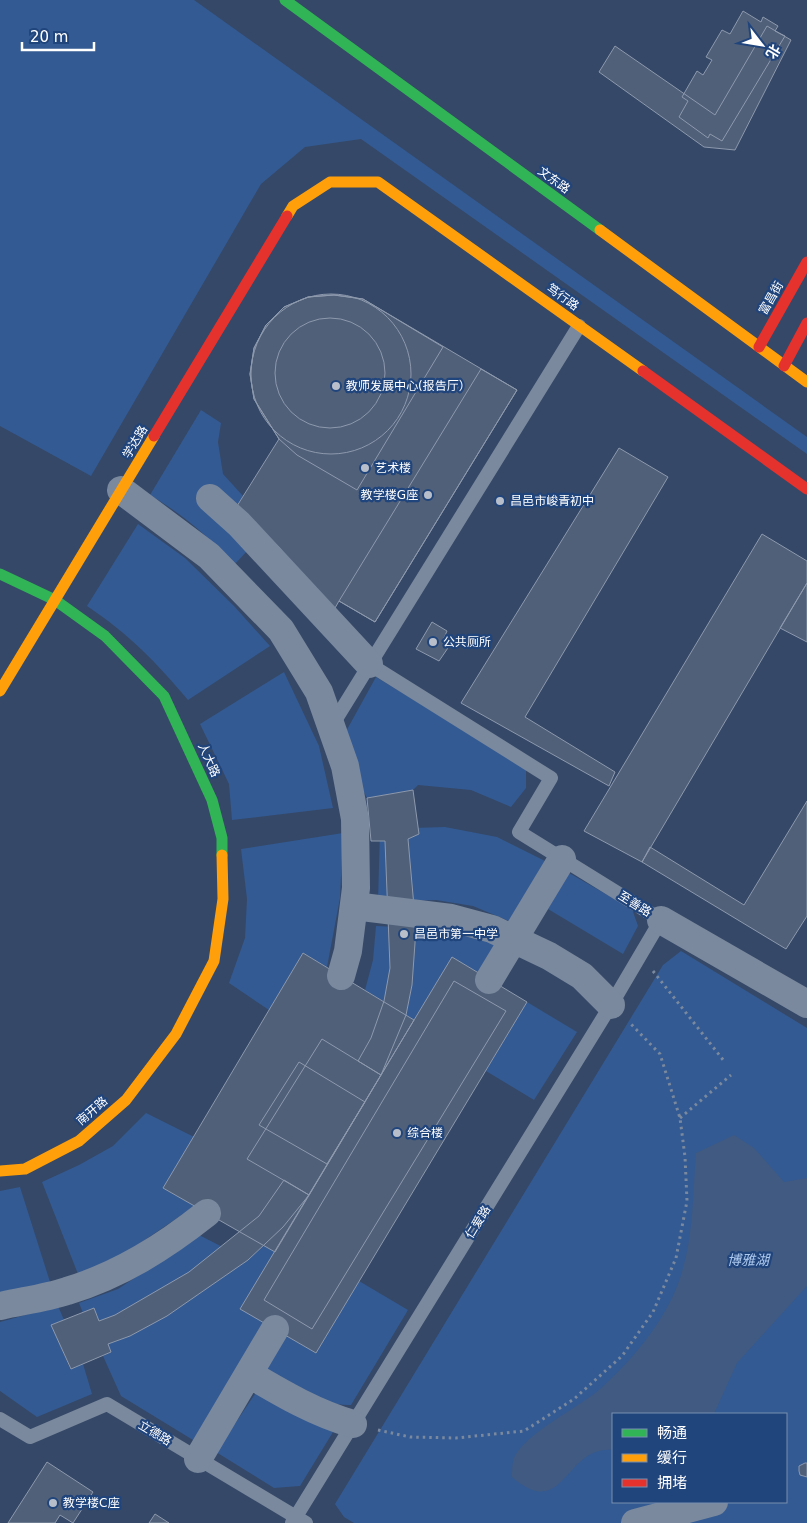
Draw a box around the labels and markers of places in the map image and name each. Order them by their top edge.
place label: 教师发展中心(报告厅） [346,379,471,393]
marker: 教师发展中心(报告厅） [330,380,342,392]
place label: 艺术楼 [375,461,411,475]
marker: 艺术楼 [359,462,371,474]
place label: 教学楼G座 [361,488,418,502]
marker: 教学楼G座 [422,489,434,501]
place label: 昌邑市峻青初中 [510,494,594,508]
marker: 昌邑市峻青初中 [494,495,506,507]
place label: 公共厕所 [443,635,491,649]
marker: 公共厕所 [427,636,439,648]
place label: 昌邑市第一中学 [414,927,498,941]
marker: 昌邑市第一中学 [398,928,410,940]
place label: 综合楼 [407,1126,443,1140]
marker: 综合楼 [391,1127,403,1139]
place label: 教学楼C座 [63,1496,119,1510]
marker: 教学楼C座 [47,1497,59,1509]

